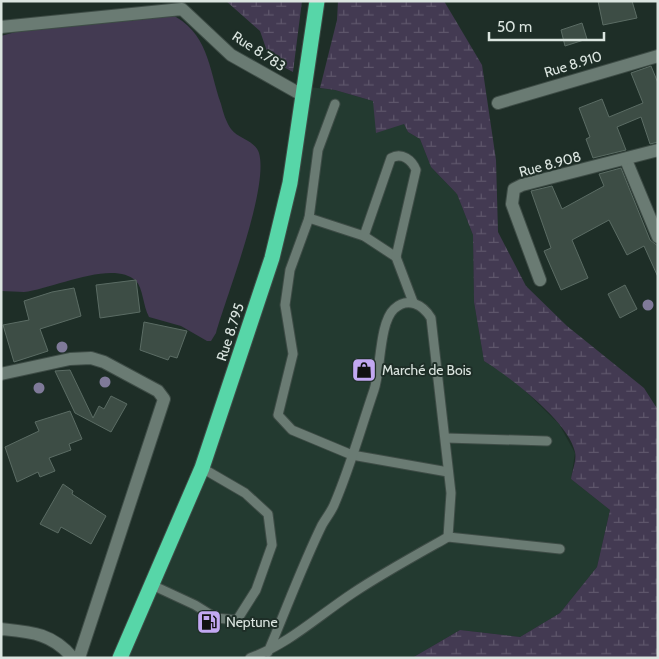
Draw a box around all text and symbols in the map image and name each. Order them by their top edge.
scale bar [489,10,604,42]
text: 50 m [497,18,532,36]
street label: Rue 8.783 [229,27,289,75]
street label: Rue 8.910 [542,47,604,81]
street label: Rue 8.908 [517,147,583,181]
street label: Rue 8.795 [212,301,248,363]
shop icon: Marché de Bois [351,357,377,383]
place label: Marché de Bois [382,361,472,379]
fuel station icon: Neptune [196,609,222,635]
place label: Neptune [226,613,278,631]

